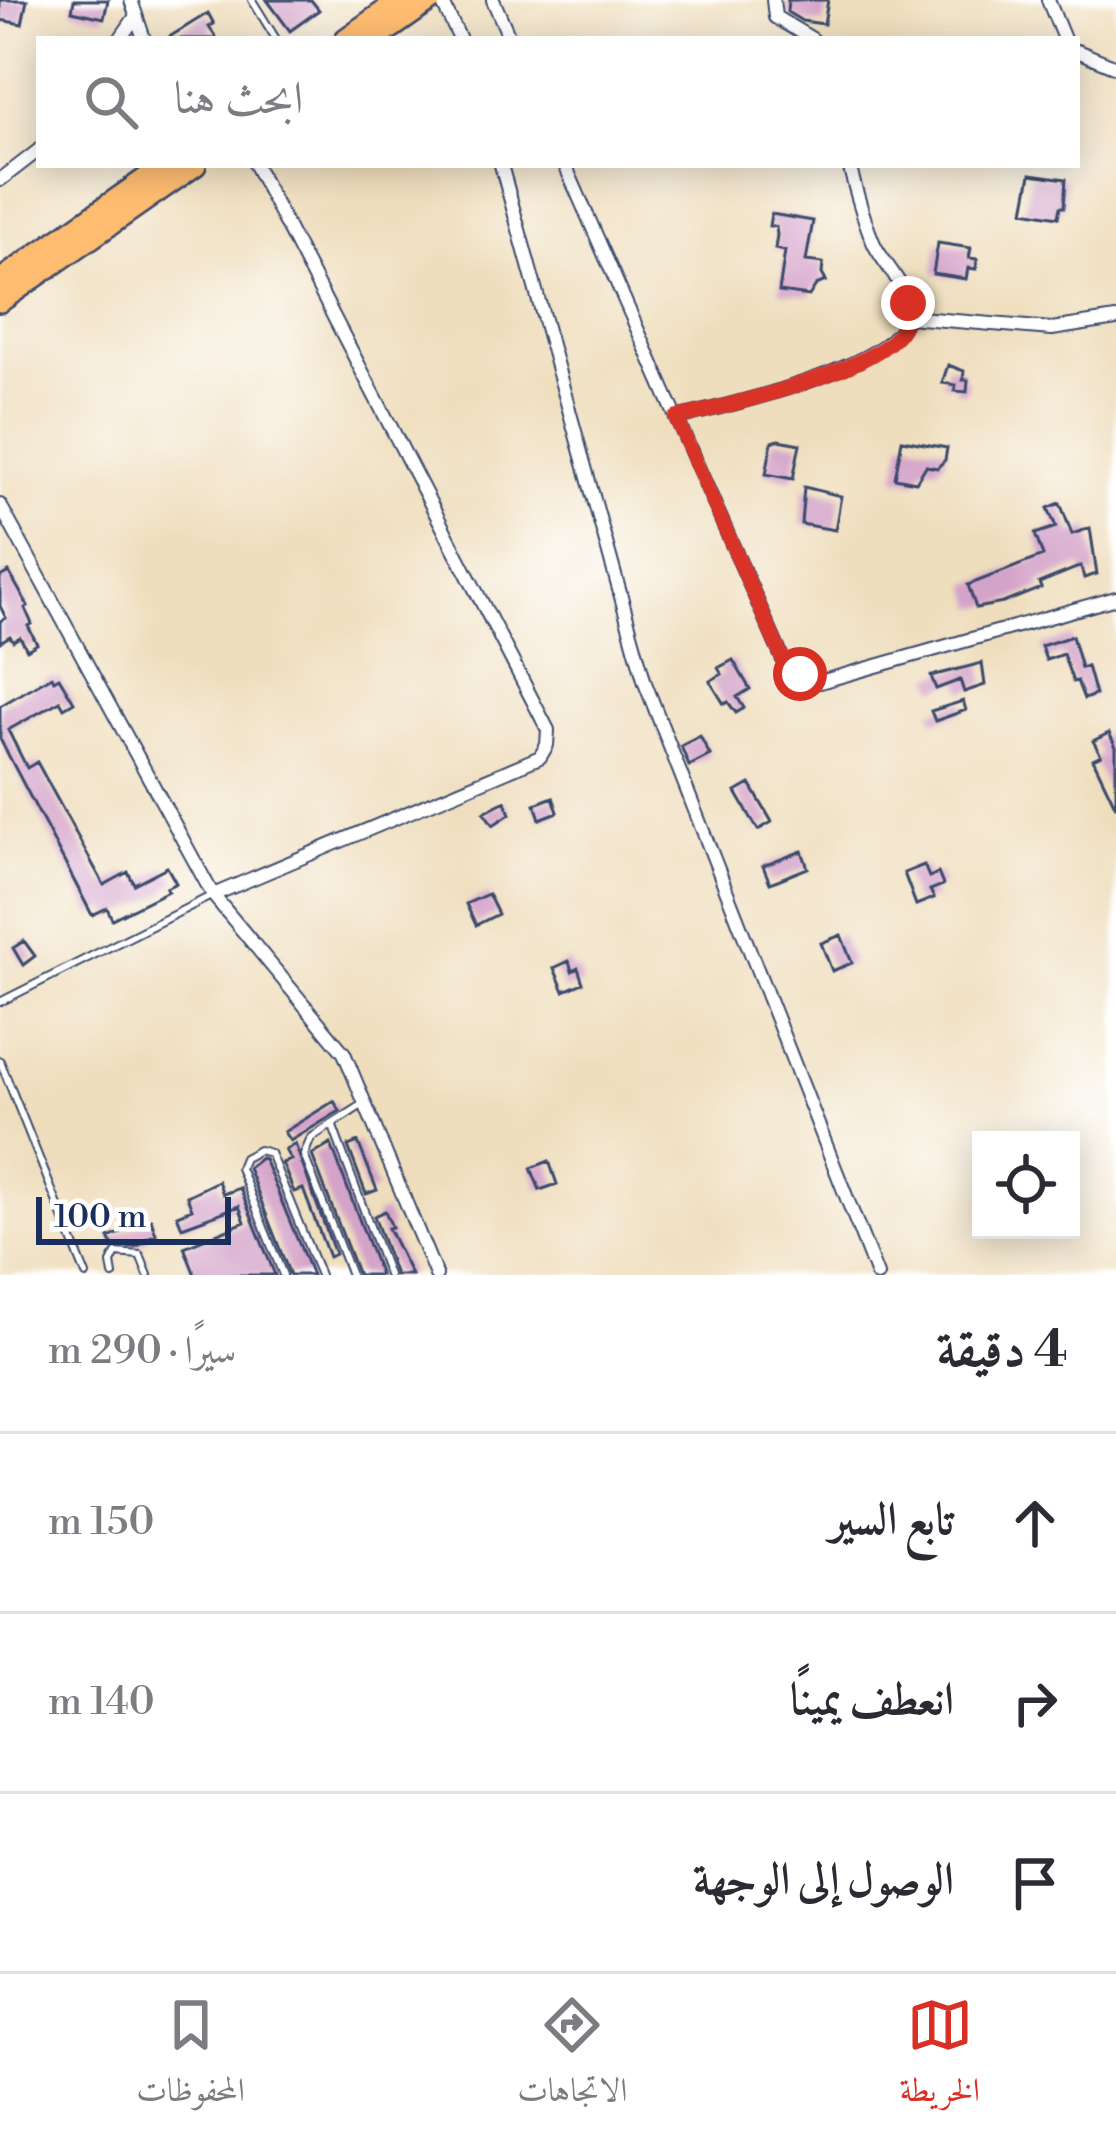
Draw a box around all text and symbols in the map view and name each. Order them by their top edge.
search box [36,36,1080,168]
icon: search [78,69,144,135]
text: ابحث هنا [174,71,303,128]
route end [881,276,935,330]
route start [773,647,827,701]
map controls [972,1131,1080,1239]
button: locate [972,1131,1080,1239]
scale bar [36,1191,231,1244]
text: 100 m [54,1197,147,1238]
text: 4 دقيقة [937,1319,1068,1383]
text: سيرًا · 290 m [48,1327,237,1376]
icon: ahead [1002,1490,1068,1556]
text: تابع السير [829,1492,954,1549]
text: 150 m [48,1498,154,1547]
icon: right [1002,1670,1068,1736]
text: انعطف يمينًا [790,1672,954,1729]
text: 140 m [48,1678,155,1727]
icon: arrive [1002,1850,1068,1916]
text: الوصول إلى الوجهة [693,1852,954,1909]
tab: المحفوظات [136,1992,245,2122]
tab: الاتجاهات [517,1992,627,2122]
tab: الخريطة [900,1992,980,2122]

